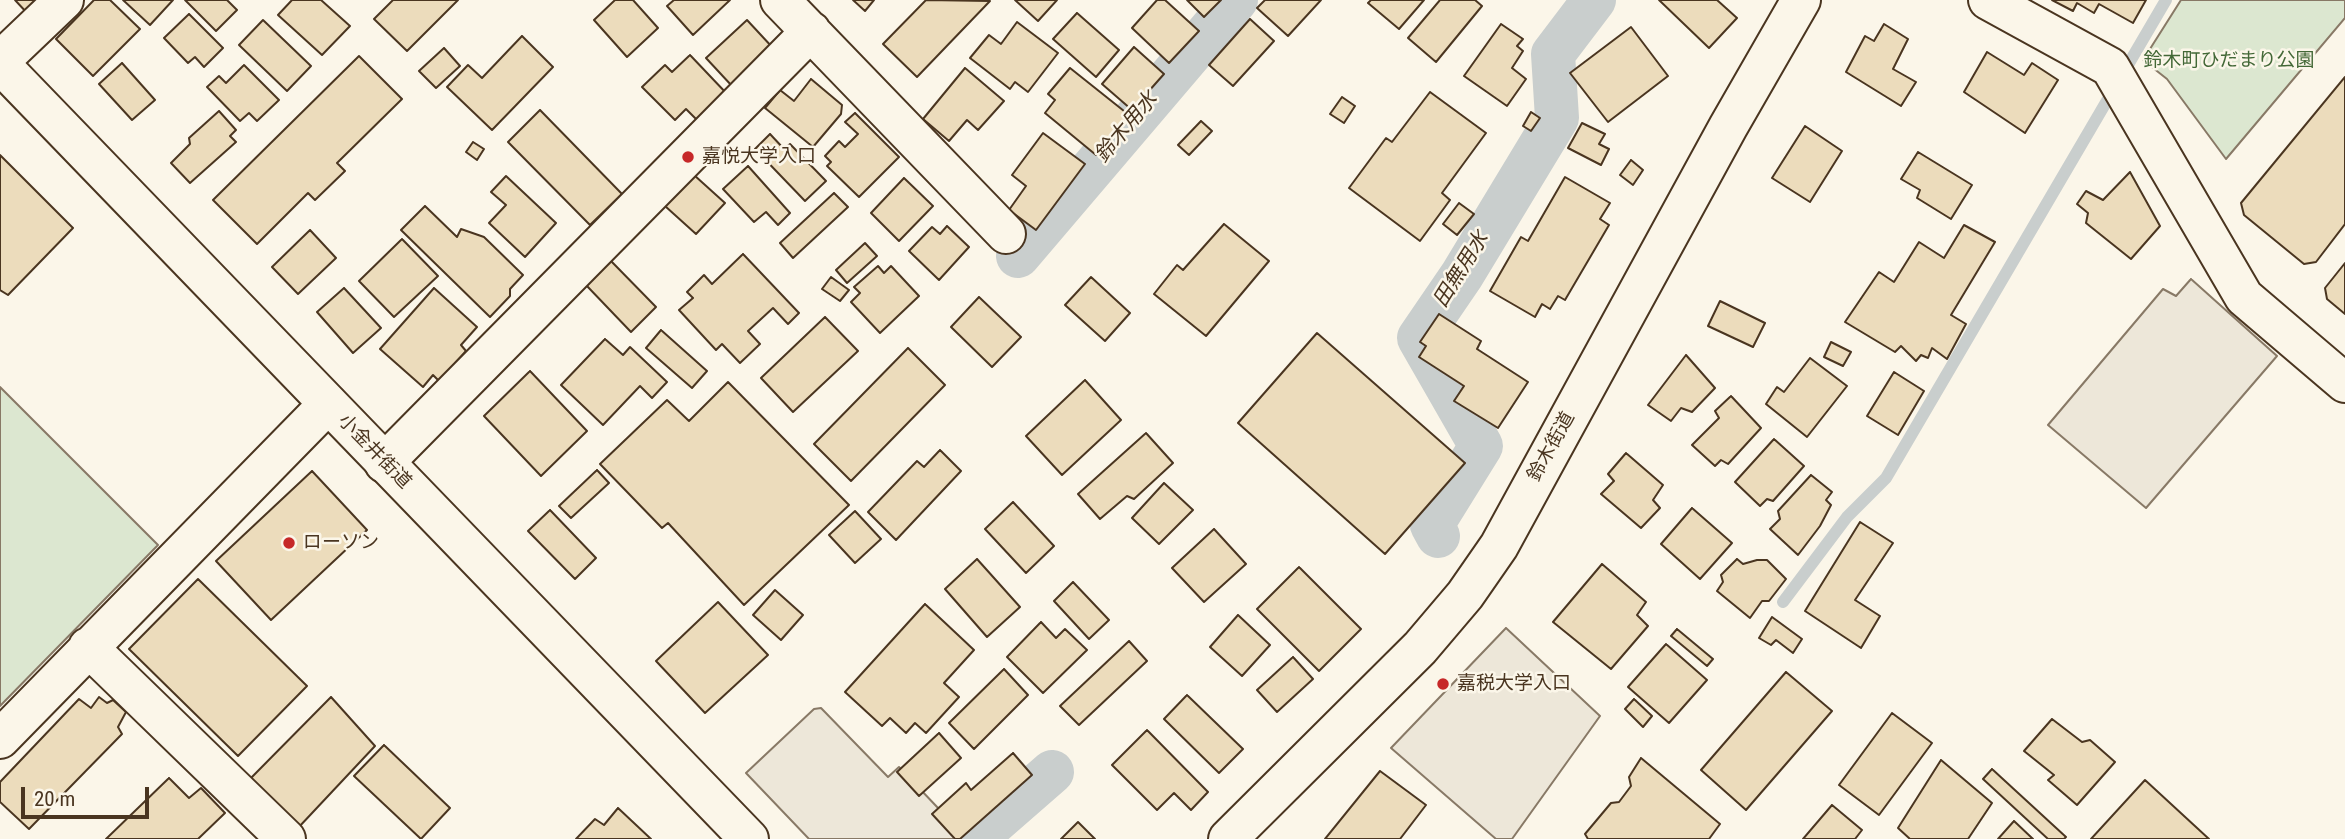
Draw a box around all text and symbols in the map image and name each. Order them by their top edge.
park label: 鈴木町ひだまり公園 [2144,50,2314,72]
water label: 鈴木用水 [1090,88,1164,168]
place label: 嘉悦大学入口 [702,146,816,168]
marker: 嘉悦大学入口 [680,149,696,165]
water label: 田無用水 [1429,228,1495,312]
street label: 鈴木街道 [1524,408,1580,486]
street label: 小金井街道 [333,410,415,494]
place label: ローソン [303,532,379,554]
marker: ローソン [281,535,297,551]
place label: 嘉税大学入口 [1457,673,1571,695]
marker: 嘉税大学入口 [1435,676,1451,692]
scale bar [24,772,152,816]
text: 20 m [34,787,75,811]

